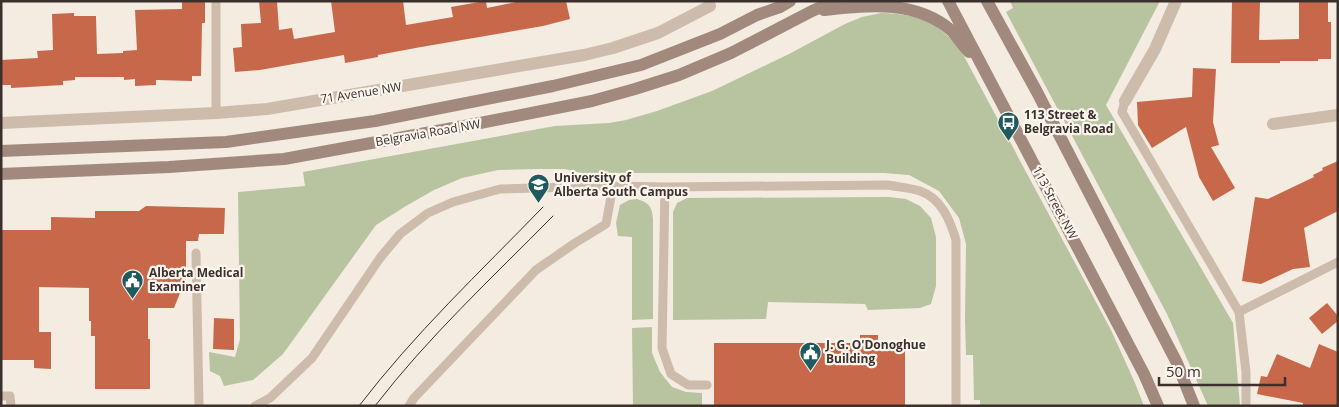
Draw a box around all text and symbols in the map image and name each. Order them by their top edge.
street label: 71 Avenue NW [319,78,403,107]
place label: 113 Street & Belgravia Road [1024,106,1113,137]
bus stop icon: 113 Street & Belgravia Road [996,110,1020,141]
street label: Belgravia Road NW [374,115,482,150]
street label: 113 Street NW [1029,163,1082,242]
place label: University of Alberta South Campus [554,169,688,200]
school or university icon: University of Alberta South Campus [526,173,550,204]
place label: Alberta Medical Examiner [149,264,243,295]
public building icon: Alberta Medical Examiner [121,268,145,299]
place label: J. G. O'Donoghue Building [825,336,926,367]
public building icon: J. G. O'Donoghue Building [798,340,822,371]
scale bar [1159,354,1285,386]
text: 50 m [1166,361,1201,381]

